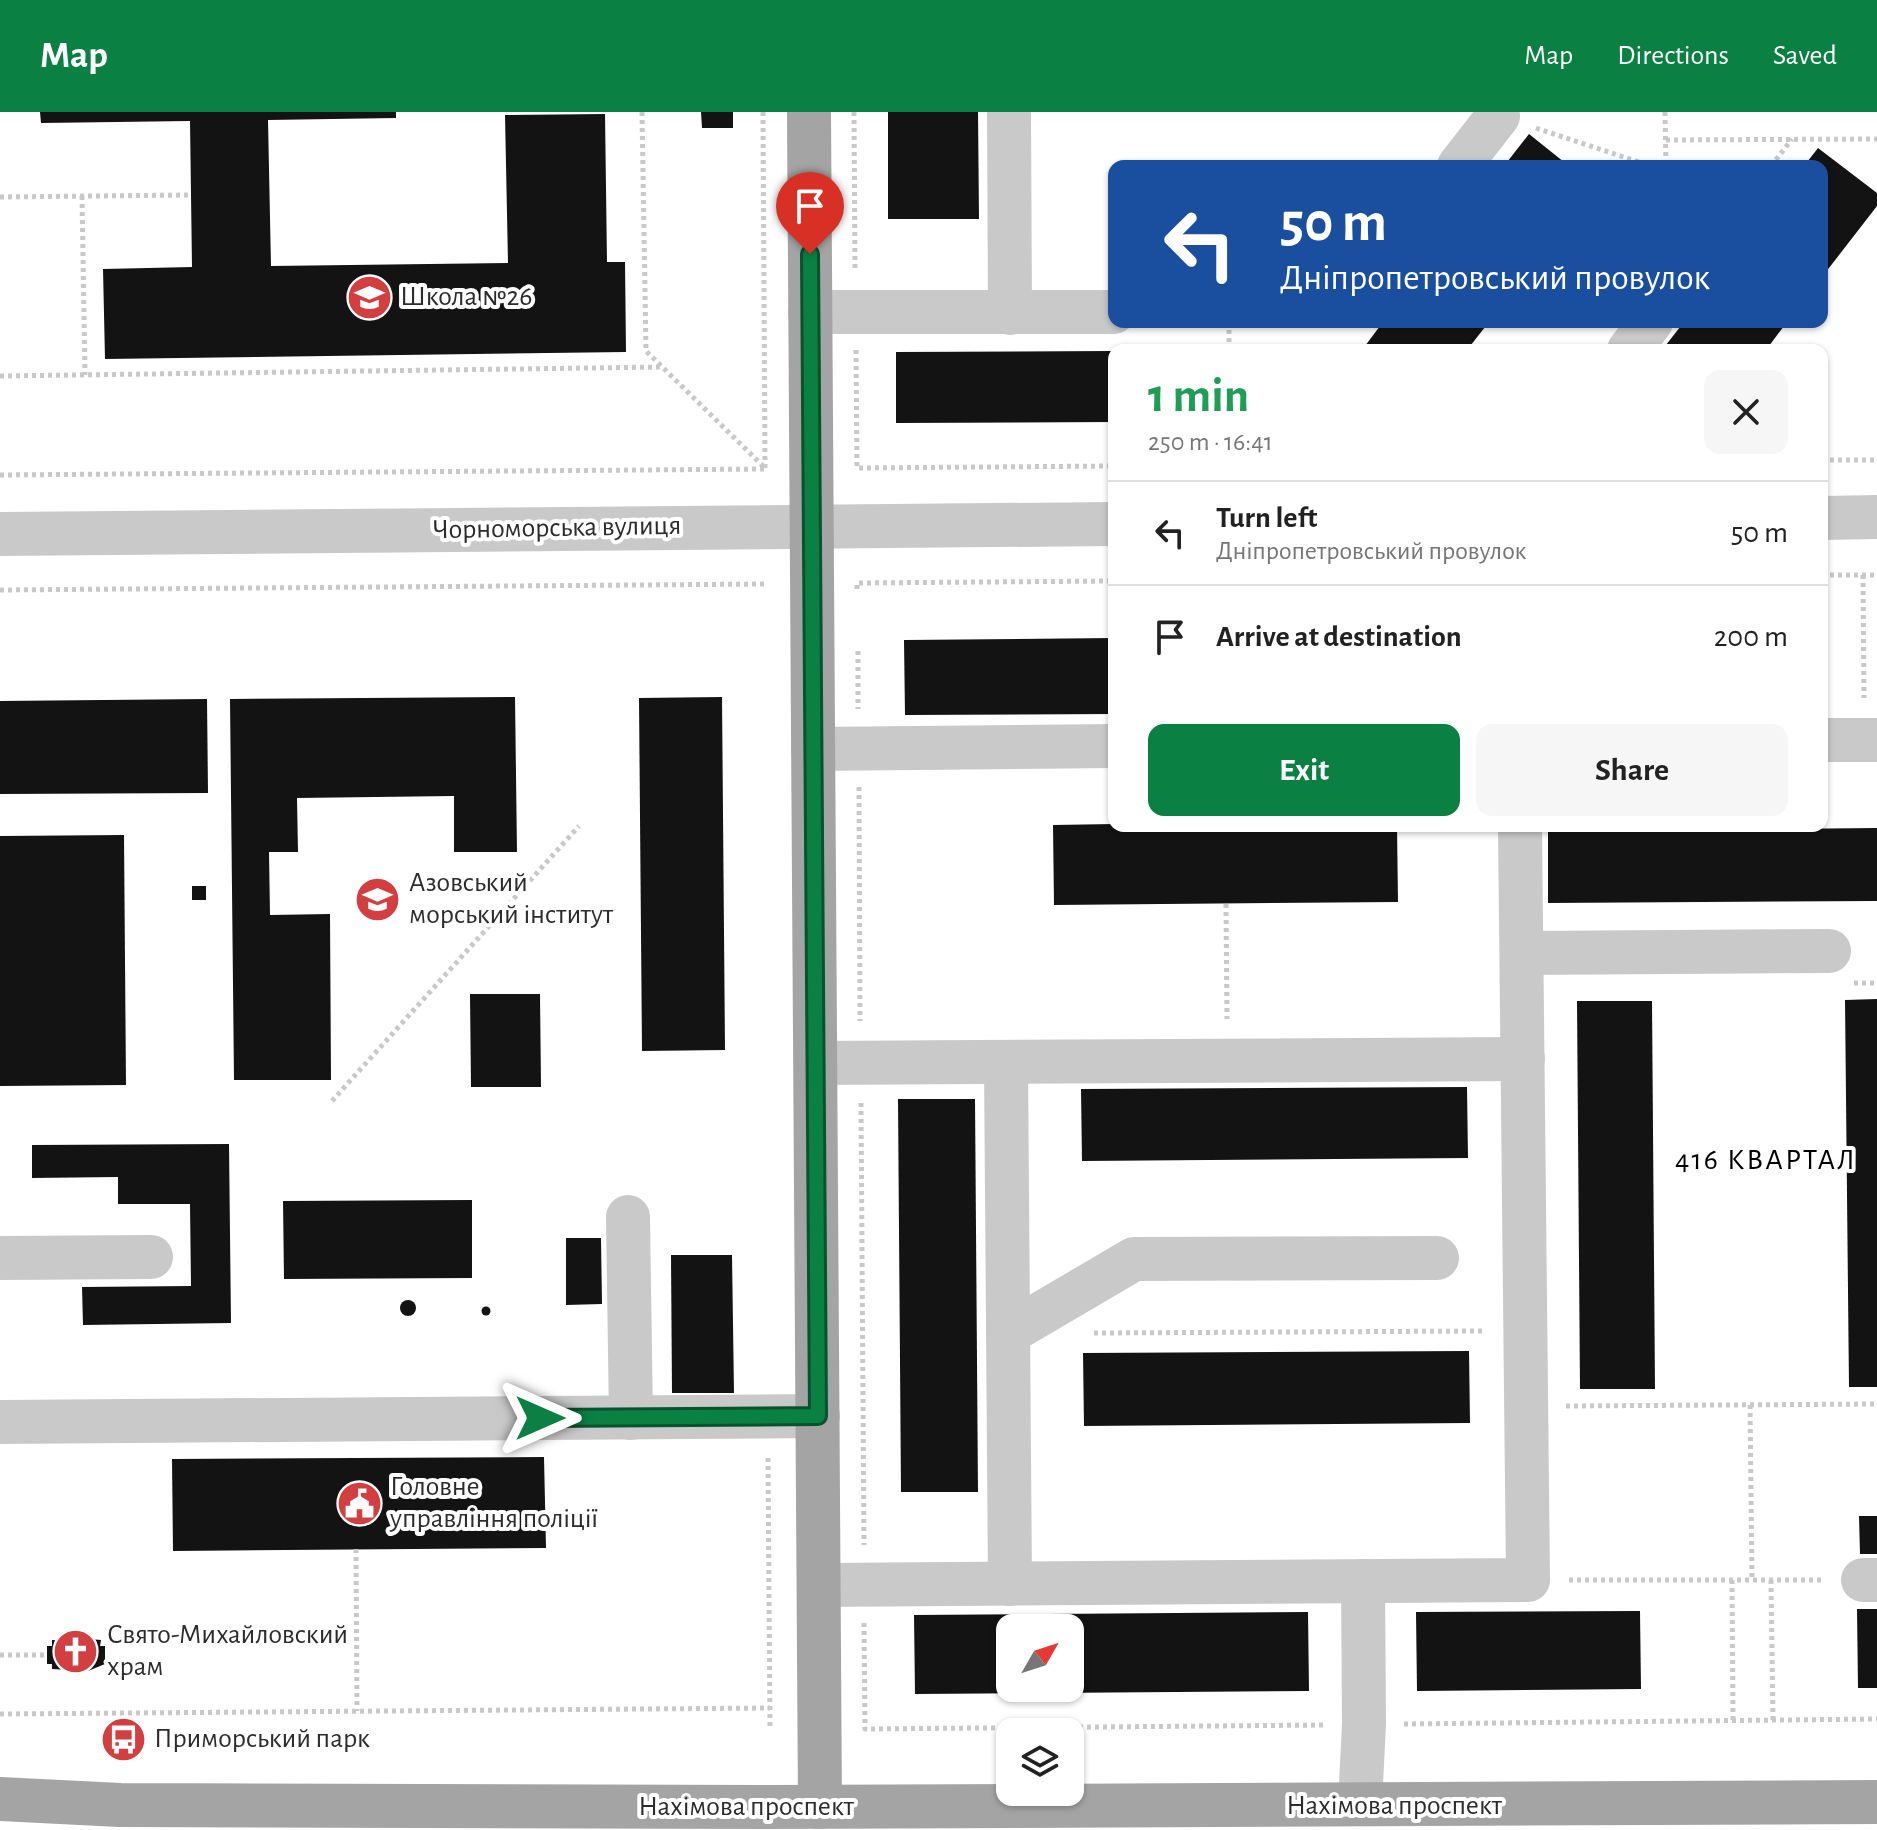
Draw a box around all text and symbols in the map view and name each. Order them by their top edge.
text: Map [40,37,108,75]
text: Map [1524,42,1573,70]
text: Directions [1617,42,1729,70]
text: Saved [1773,42,1837,70]
pin [776,172,844,254]
icon: arrive [788,184,832,228]
icon: left [1148,192,1252,296]
text: 50 m [1280,195,1387,251]
text: Дніпропетровський провулок [1280,260,1710,296]
school or university icon: Школа №26 [345,273,393,321]
place label: Школа №26 [400,283,532,311]
button: close [1704,370,1788,454]
text: 1 min [1148,373,1249,421]
text: 250 m · 16:41 [1148,429,1273,455]
text: Turn left [1216,503,1317,533]
icon: left [1148,511,1192,555]
street label: Чорноморська вулиця [432,512,682,544]
text: 50 m [1731,518,1788,548]
text: Дніпропетровський провулок [1216,538,1527,564]
icon: arrive [1148,615,1192,659]
text: Arrive at destination [1216,622,1462,652]
text: 200 m [1714,622,1788,652]
button: Exit [1148,724,1460,816]
button: Share [1476,724,1788,816]
place label: Азовський морський інститут [409,869,614,929]
school or university icon: Азовський морський інститут [354,875,402,923]
district label: 416 КВАРТАЛ [1675,1145,1857,1175]
position arrow [498,1376,582,1460]
place label: Головне управління поліції [389,1473,598,1533]
public building icon: Головне управління поліції [335,1479,383,1527]
north arrow [996,1614,1084,1702]
map controls [996,1614,1084,1806]
place label: Свято-Михайловский храм [107,1621,348,1681]
church icon: Свято-Михайловский храм [52,1627,100,1675]
bus stop icon: Приморський парк [99,1715,147,1763]
button: layers [996,1718,1084,1806]
place label: Приморський парк [154,1725,370,1753]
street label: Нахімова проспект [1286,1792,1503,1820]
street label: Нахімова проспект [638,1793,855,1821]

